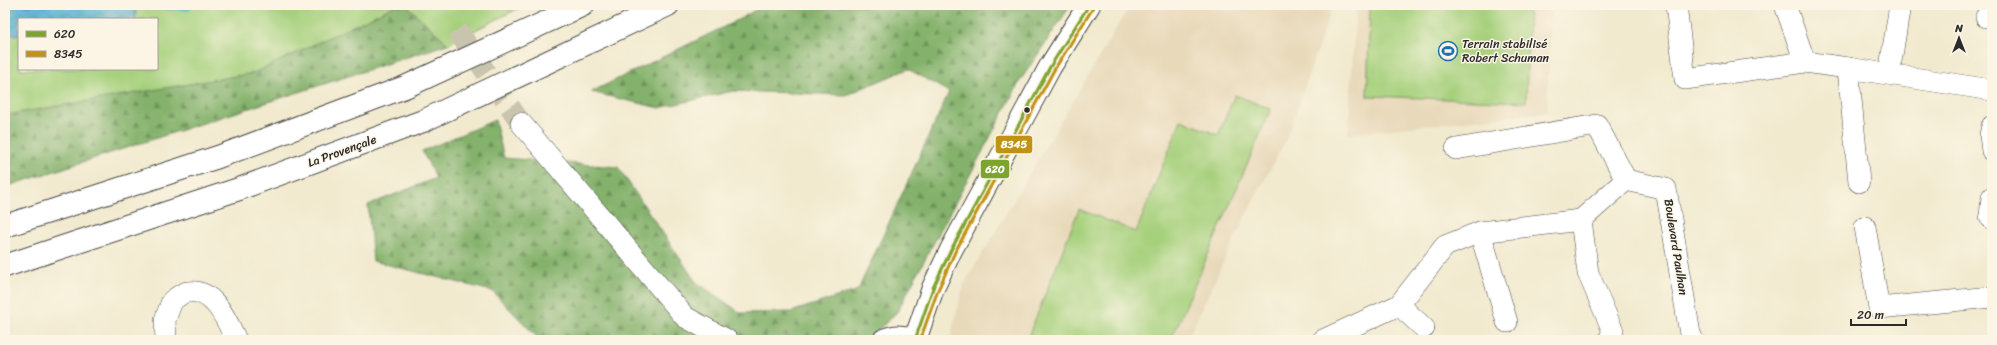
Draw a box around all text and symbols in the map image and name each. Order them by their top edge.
legend [18,18,158,70]
north arrow [1939,18,1979,58]
text: N [1954,19,1963,38]
text: 620 [54,23,76,45]
place label: Terrain stabilisé Robert Schuman [1462,33,1549,69]
sports icon: Terrain stabilisé Robert Schuman [1437,40,1459,62]
text: 8345 [54,43,83,65]
unlabelled marker [1022,105,1032,115]
street label: La Provençale [304,128,380,174]
line badge: 8345 [995,135,1033,154]
text: 8345 [1000,135,1027,154]
line badge: 620 [980,159,1010,179]
text: 620 [984,160,1005,179]
street label: Boulevard Paulhan [1658,197,1695,297]
scale bar [1851,301,1906,327]
text: 20 m [1857,304,1884,326]

